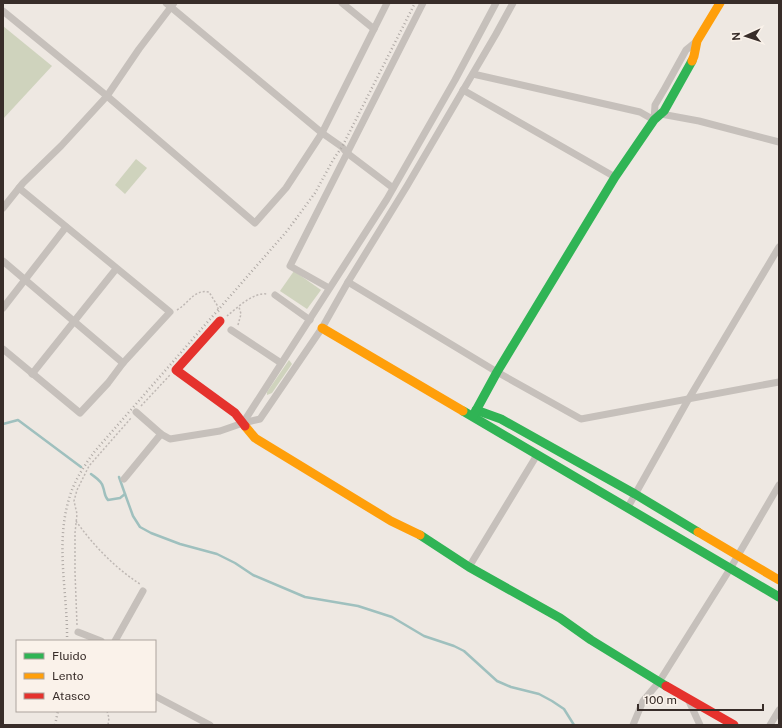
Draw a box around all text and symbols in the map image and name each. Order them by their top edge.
north arrow [726,16,766,56]
text: N [730,32,742,41]
legend [16,640,156,712]
text: Fluido [52,649,87,663]
text: Lento [52,669,84,683]
scale bar [638,686,763,712]
text: Atasco [52,689,91,703]
text: 100 m [644,693,677,707]

